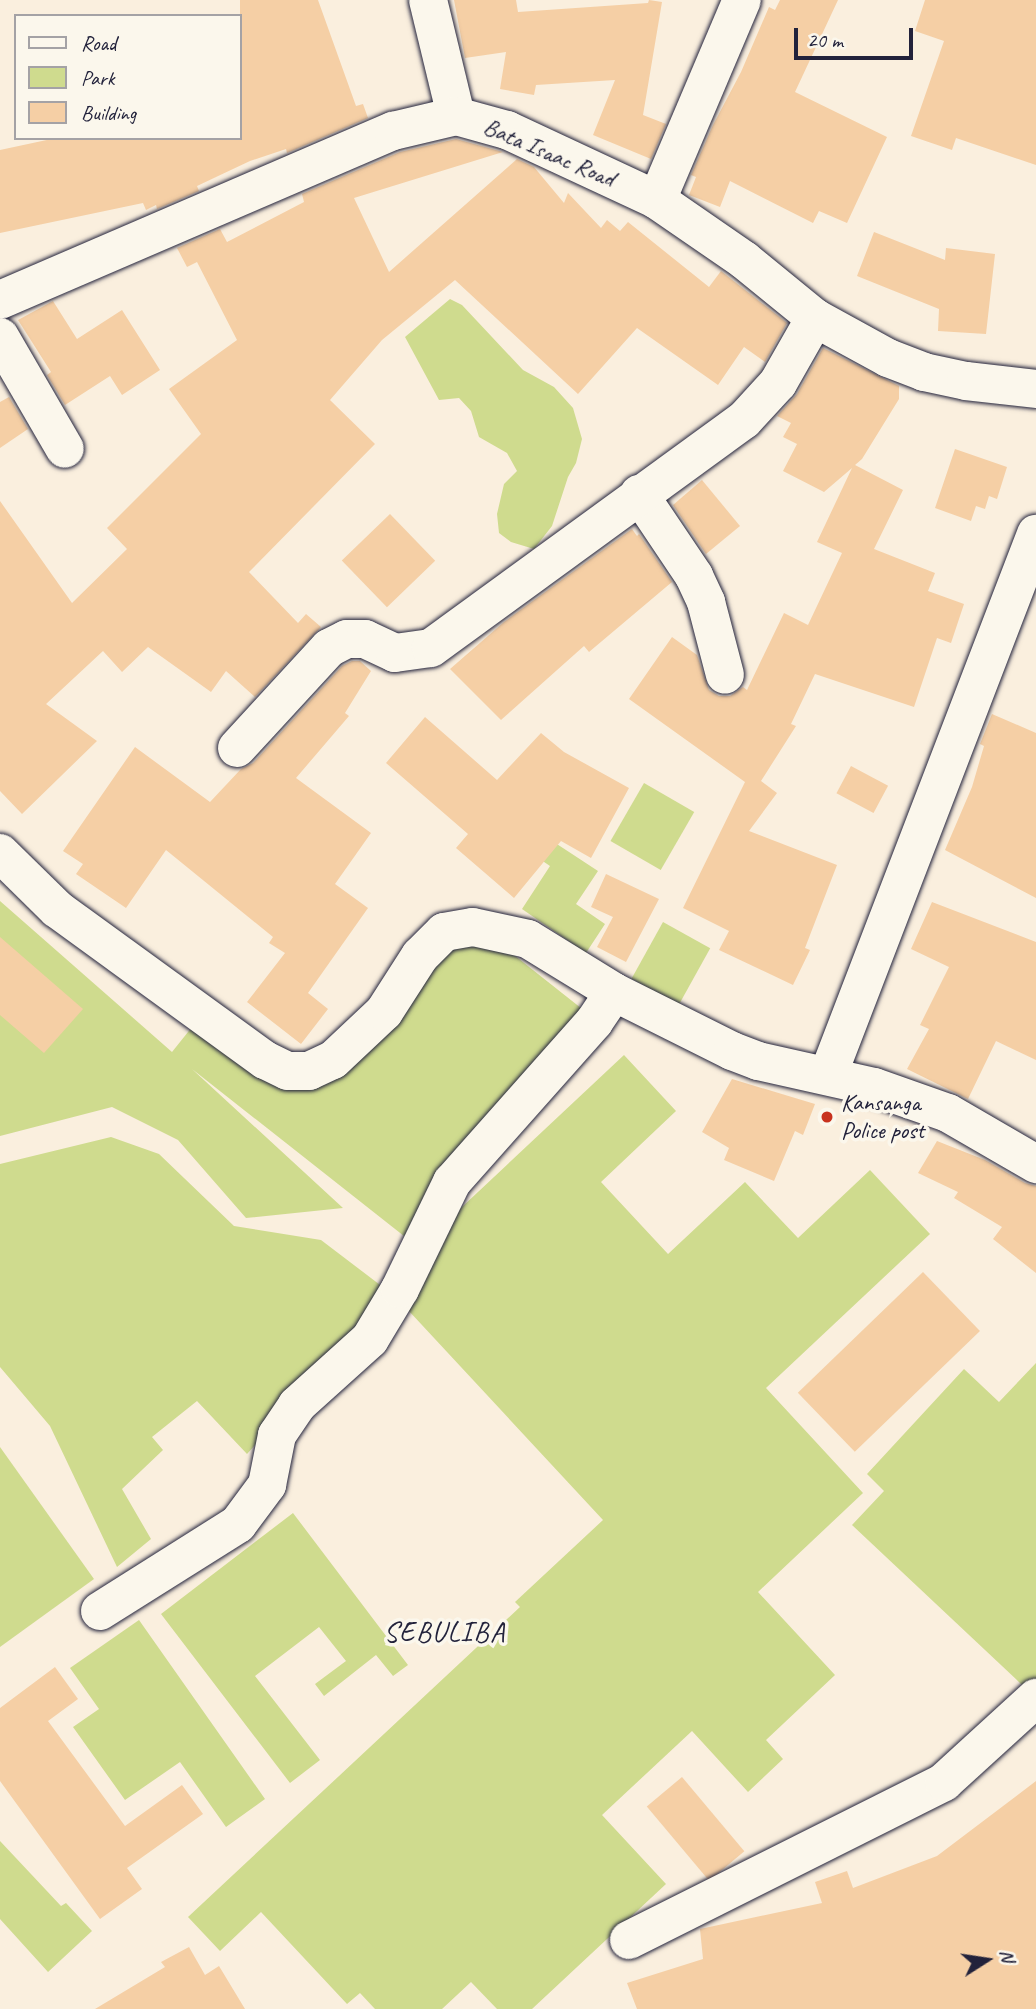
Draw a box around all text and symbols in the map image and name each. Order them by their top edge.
legend [14,14,242,140]
scale bar [798,14,917,58]
text: 20 m [807,27,843,53]
text: Road [81,30,116,56]
text: Park [81,65,114,91]
text: Building [81,100,136,126]
street label: Bata Isaac Road [480,113,618,193]
place label: Kansanga Police post [841,1089,924,1145]
marker: Kansanga Police post [819,1109,835,1125]
district label: SEBULIBA [384,1615,506,1649]
north arrow [952,1925,1022,1995]
text: N [995,1947,1021,1964]

